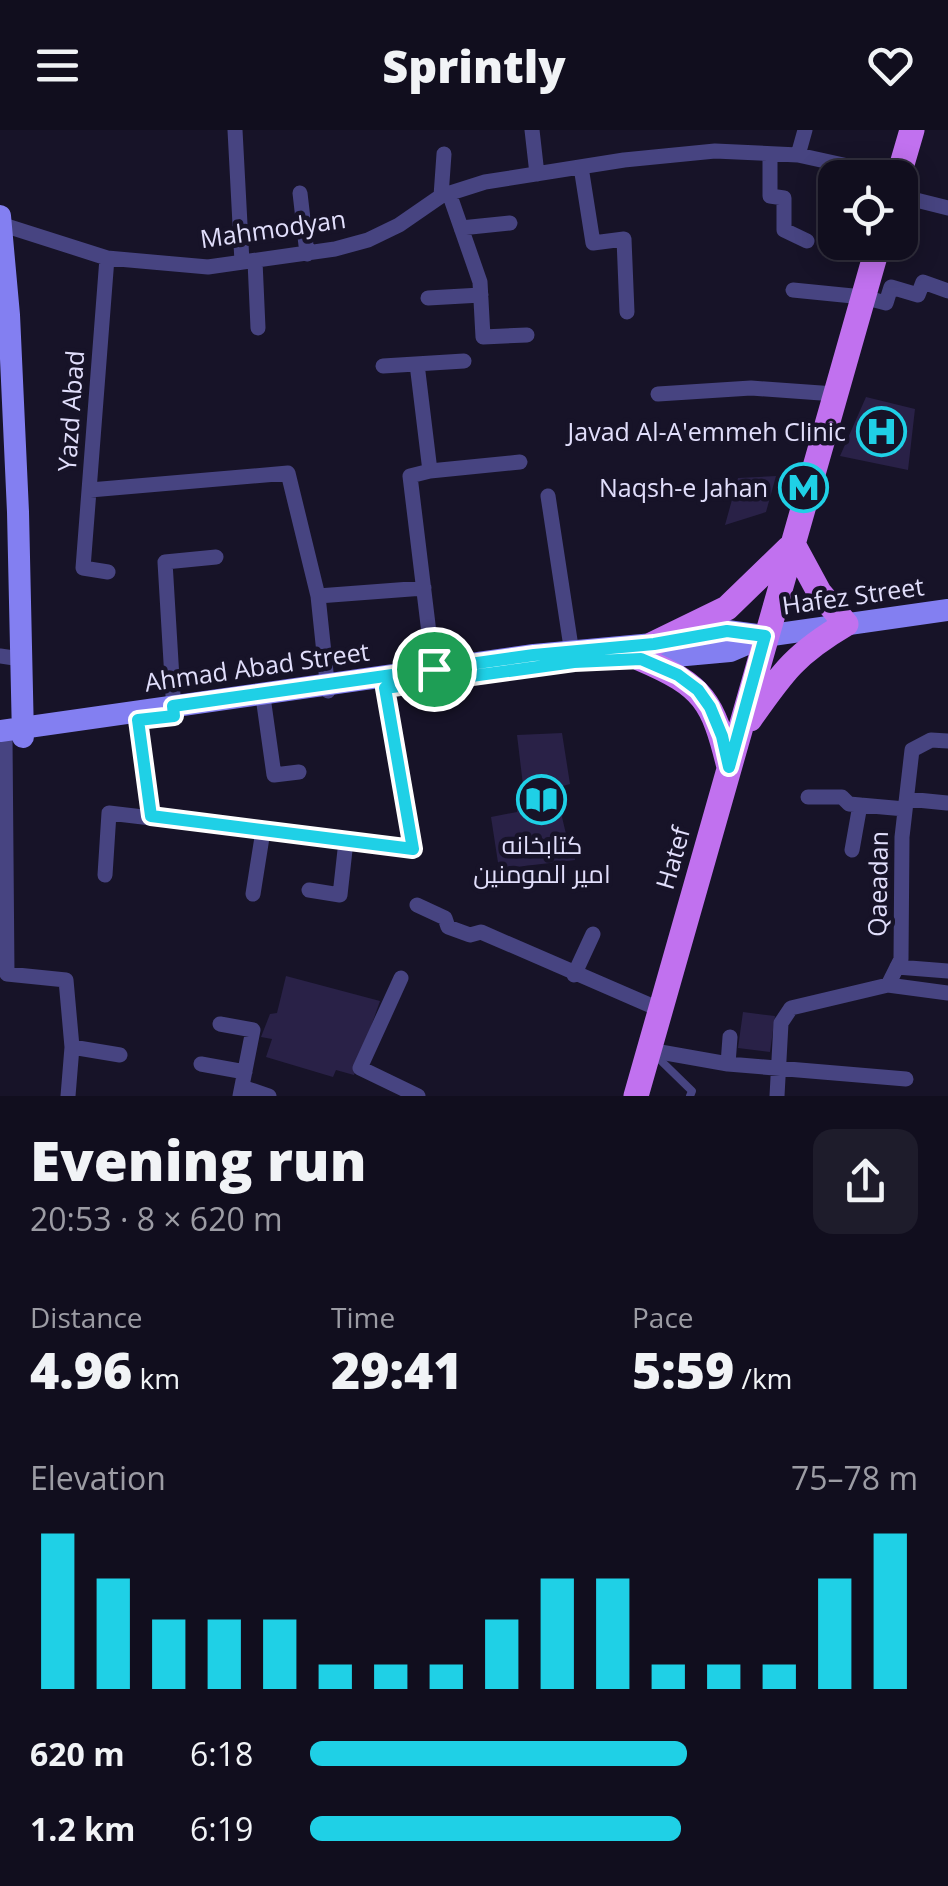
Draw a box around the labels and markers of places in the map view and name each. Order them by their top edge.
hospital icon: Javad Al-A'emmeh Clinic [855,406,907,458]
place label: Javad Al-A'emmeh Clinic [566,414,846,448]
metro station icon: Naqsh-e Jahan [777,462,829,514]
place label: Naqsh-e Jahan [599,470,768,504]
pin [392,627,477,712]
library icon: کتابخانه امیر المومنین [516,773,568,825]
place label: کتابخانه امیر المومنین [473,827,611,890]

